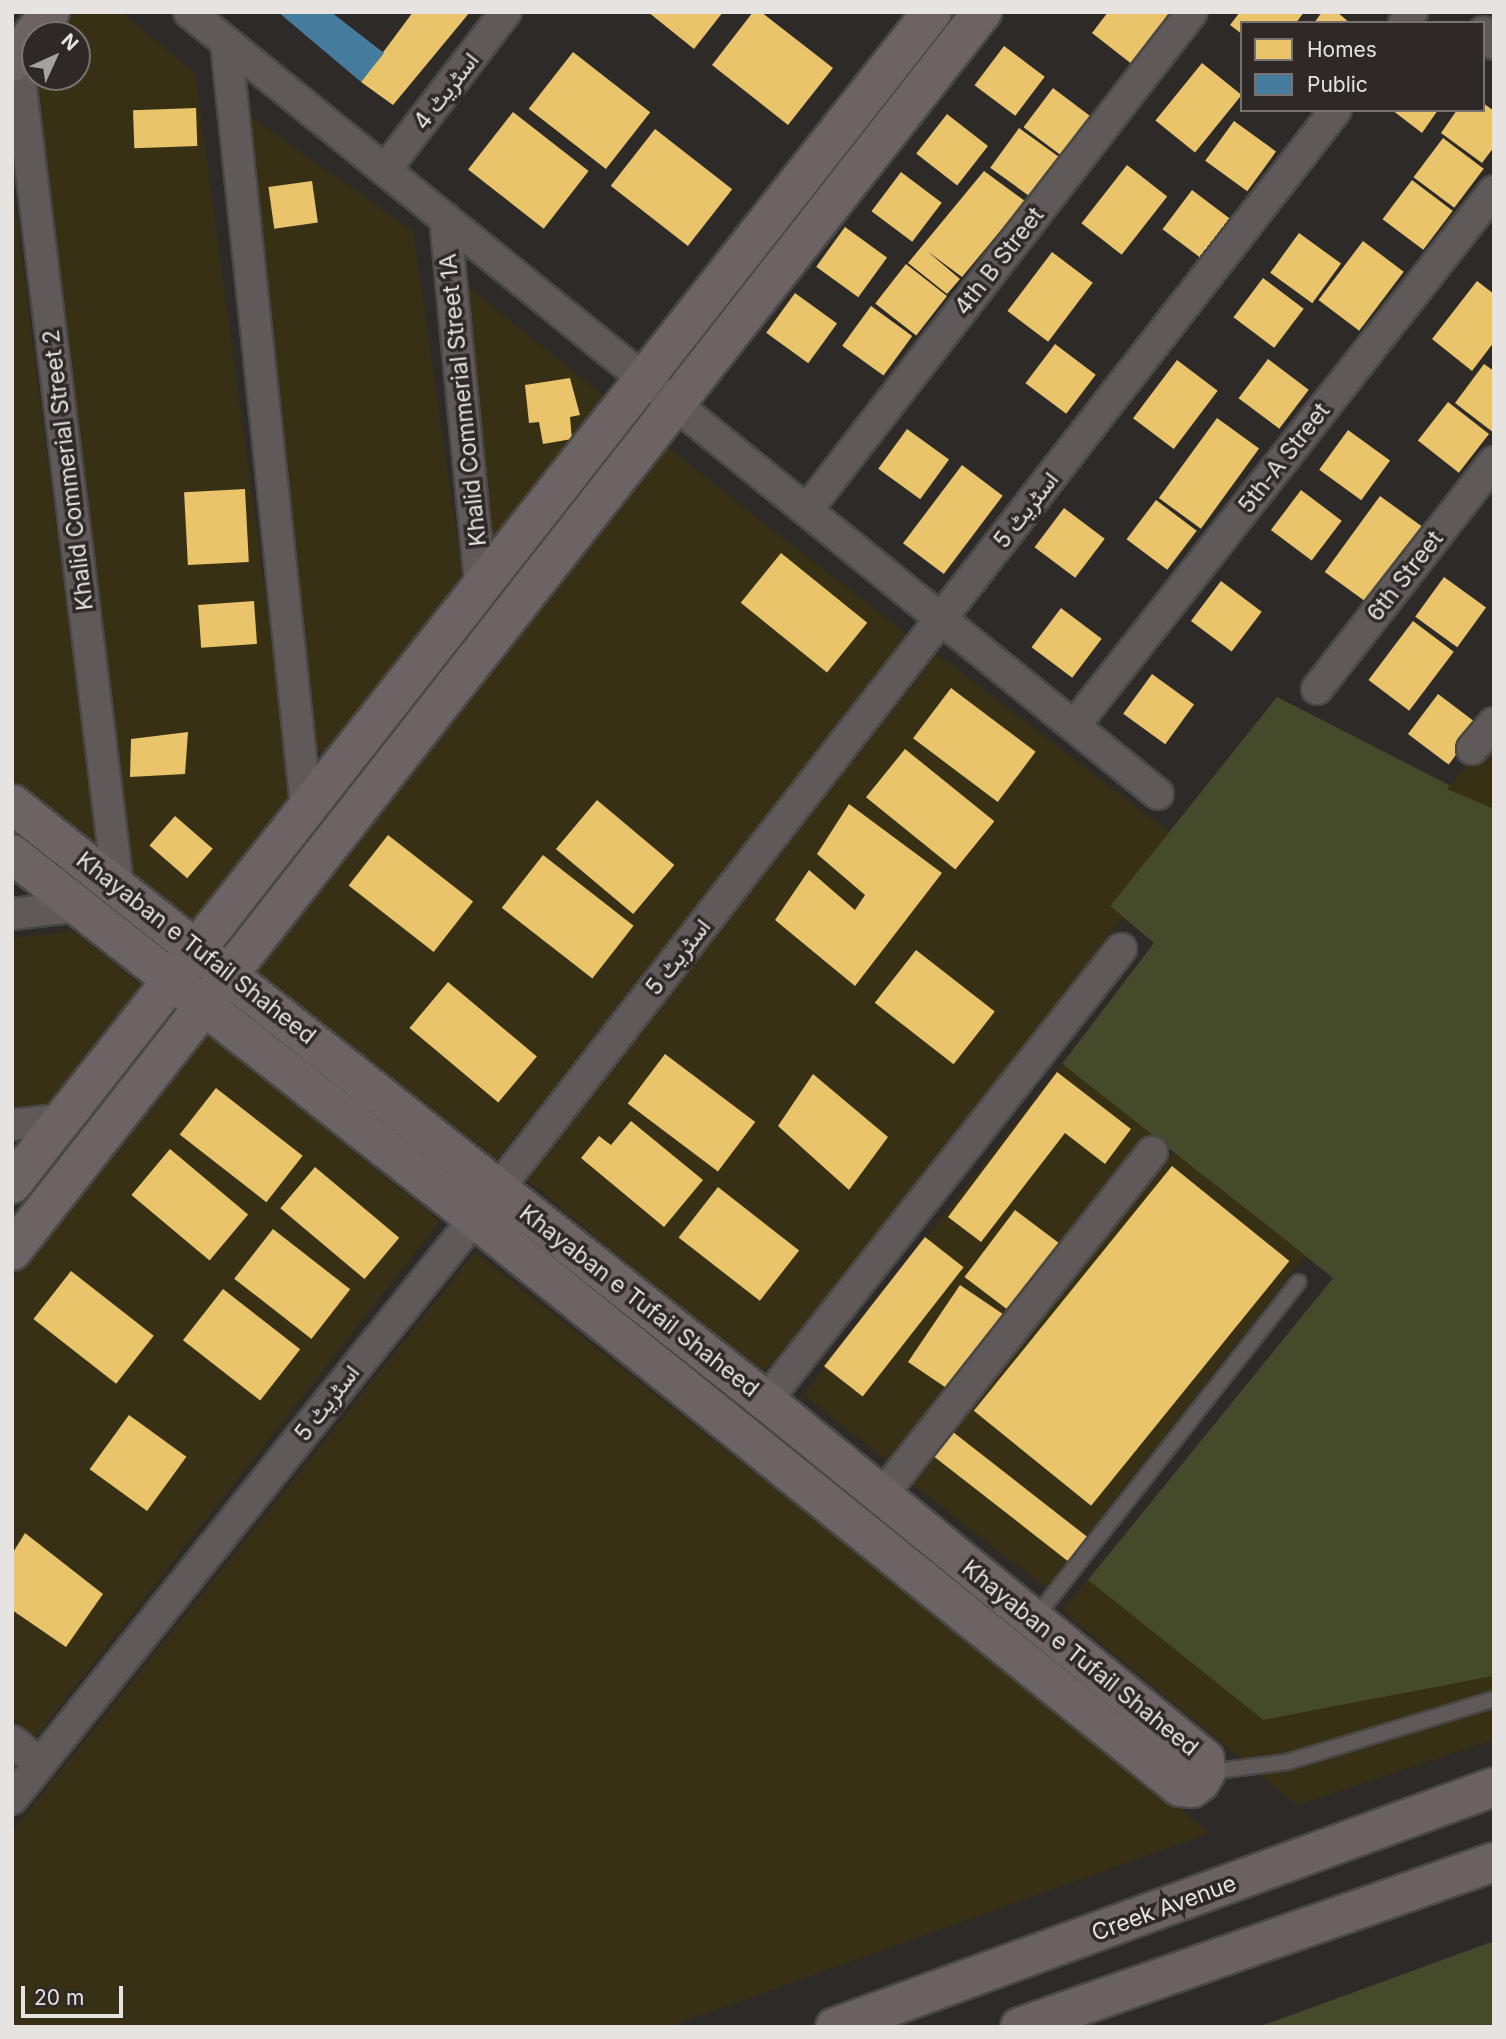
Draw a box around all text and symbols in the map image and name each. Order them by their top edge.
north arrow [21,21,91,91]
legend [1240,21,1485,112]
text: N [57,29,83,55]
text: Homes [1307,37,1377,62]
street label: اسٹریٹ 4 [407,47,485,135]
text: Public [1307,72,1368,97]
street label: 4th B Street [948,202,1050,320]
street label: Khalid Commerial Street 1A [434,252,492,548]
street label: Khalid Commerial Street 2 [37,328,99,612]
street label: 5th-A Street [1232,397,1336,519]
street label: اسٹریٹ 5 [988,466,1064,554]
street label: 6th Street [1361,525,1449,627]
street label: Khayaban e Tufail Shaheed [71,846,321,1050]
street label: اسٹریٹ 5 [640,913,716,1001]
street label: Khayaban e Tufail Shaheed [514,1199,764,1403]
street label: اسٹریٹ 5 [289,1359,365,1447]
street label: Khayaban e Tufail Shaheed [956,1554,1204,1762]
street label: Creek Avenue [1088,1869,1240,1947]
scale bar [24,1972,126,2016]
text: 20 m [34,1985,84,2010]

